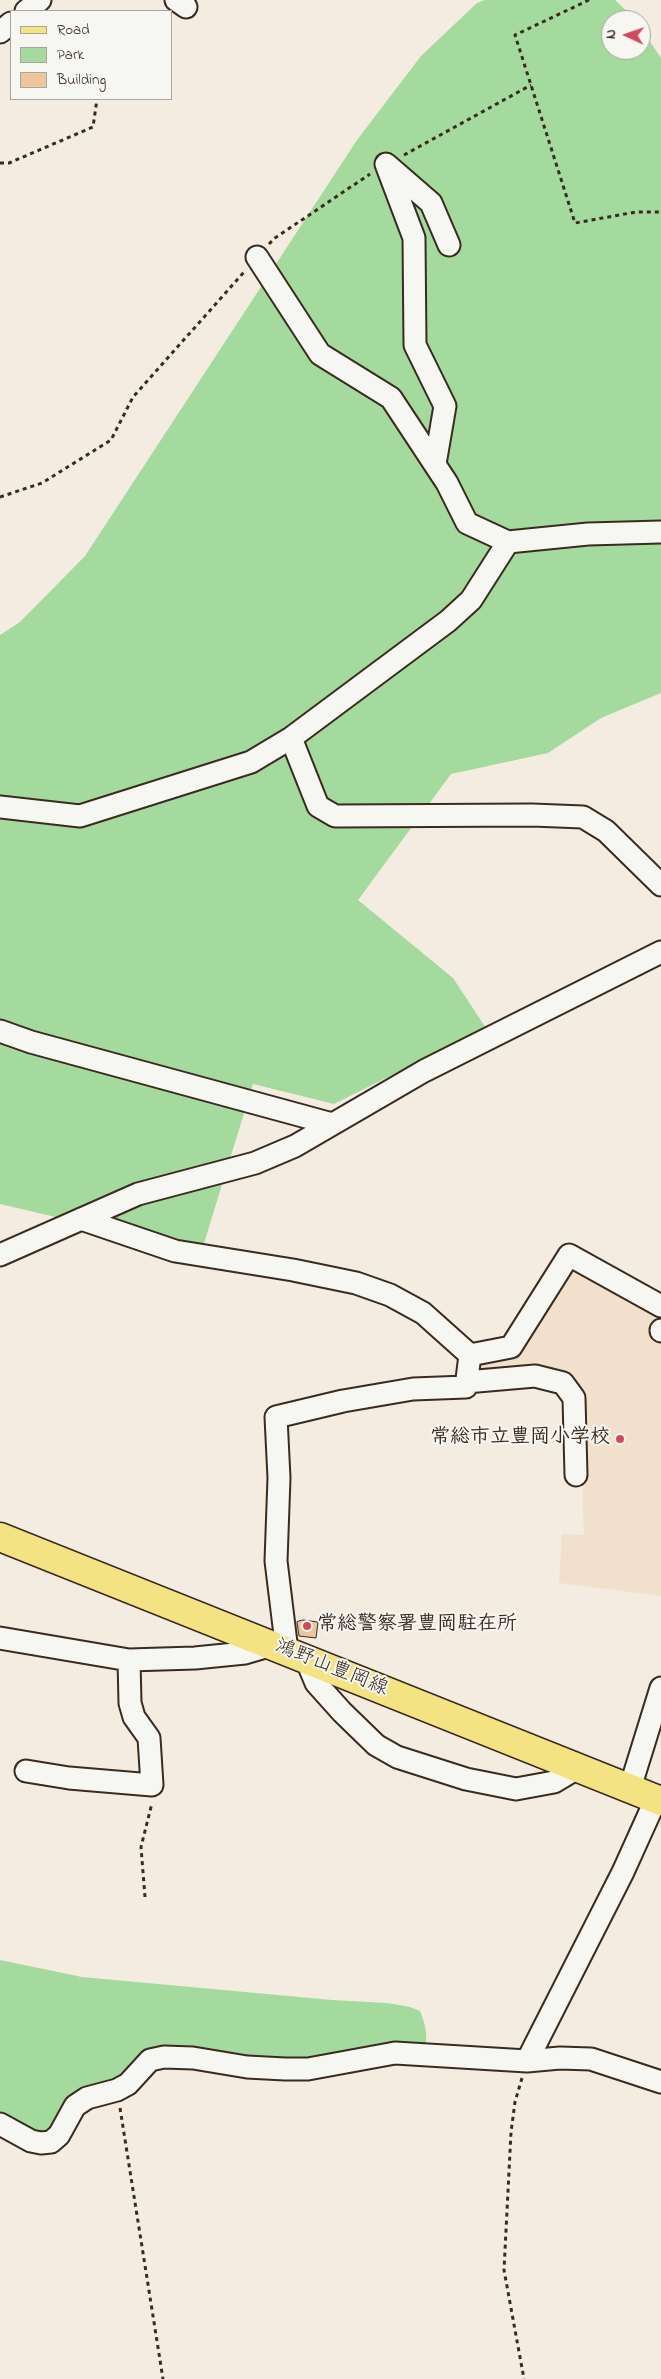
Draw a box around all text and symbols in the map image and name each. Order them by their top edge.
legend [10,10,172,100]
north arrow [601,10,651,60]
text: Road [57,19,90,41]
text: N [601,29,622,40]
text: Park [57,44,84,66]
text: Building [57,69,106,91]
place label: 常総市立豊岡小学校 [430,1427,610,1451]
marker: 常総市立豊岡小学校 [614,1433,626,1445]
place label: 常総警察署豊岡駐在所 [317,1614,517,1638]
marker: 常総警察署豊岡駐在所 [301,1620,313,1632]
street label: 鴻野山豊岡線 [271,1635,391,1703]

